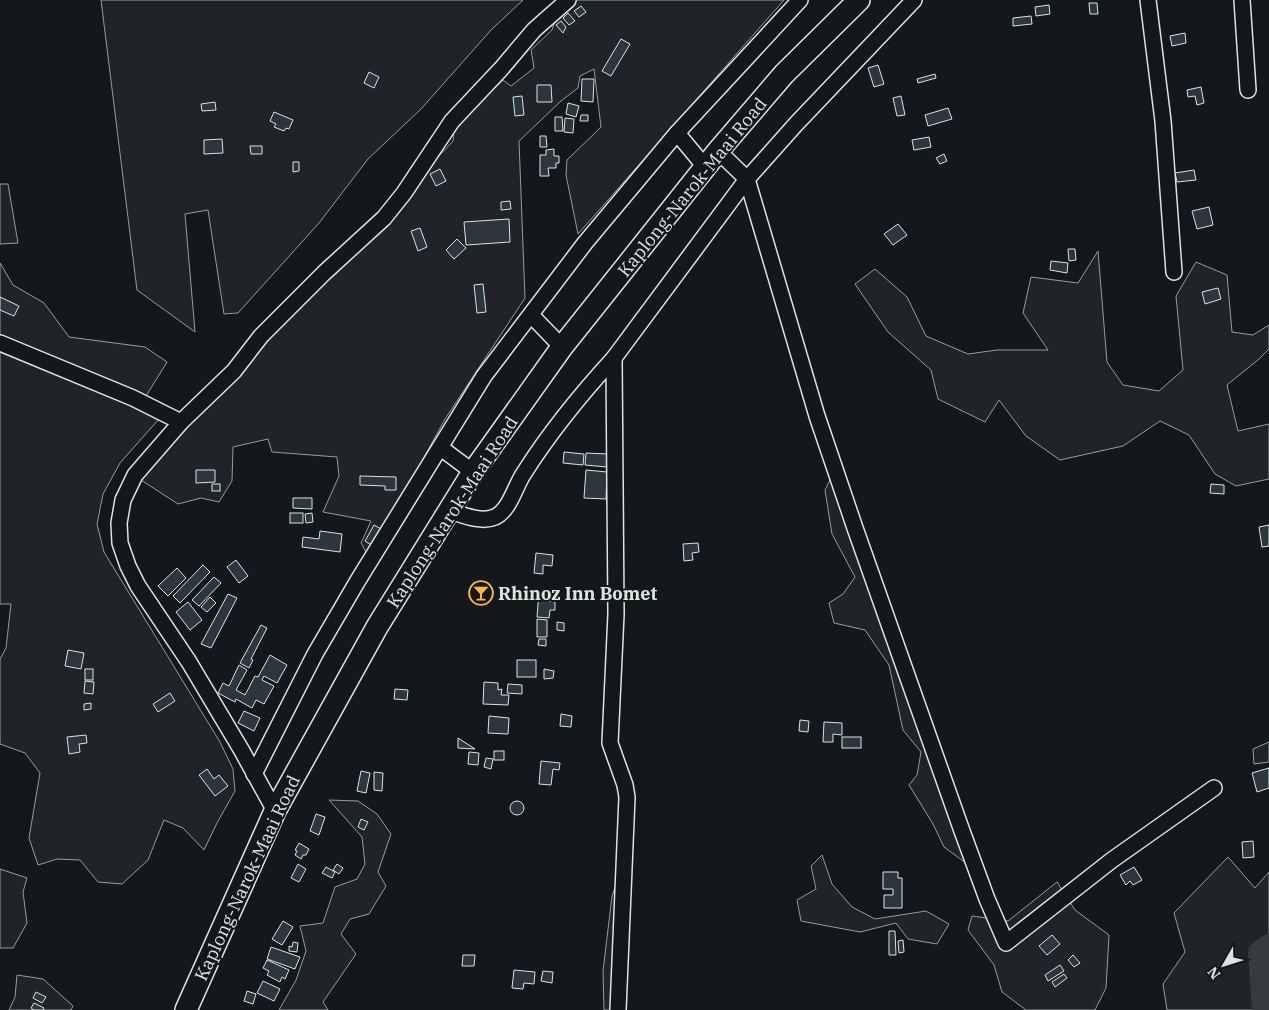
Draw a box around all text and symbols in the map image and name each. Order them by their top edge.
street label: Kaplong-Narok-Maai Road [613,93,772,281]
street label: Kaplong-Narok-Maai Road [381,412,523,612]
bar icon: Rhinoz Inn Bomet [468,580,494,606]
place label: Rhinoz Inn Bomet [498,582,657,605]
street label: Kaplong-Narok-Maai Road [189,772,305,984]
north arrow [1199,940,1249,990]
text: N [1203,963,1224,983]

